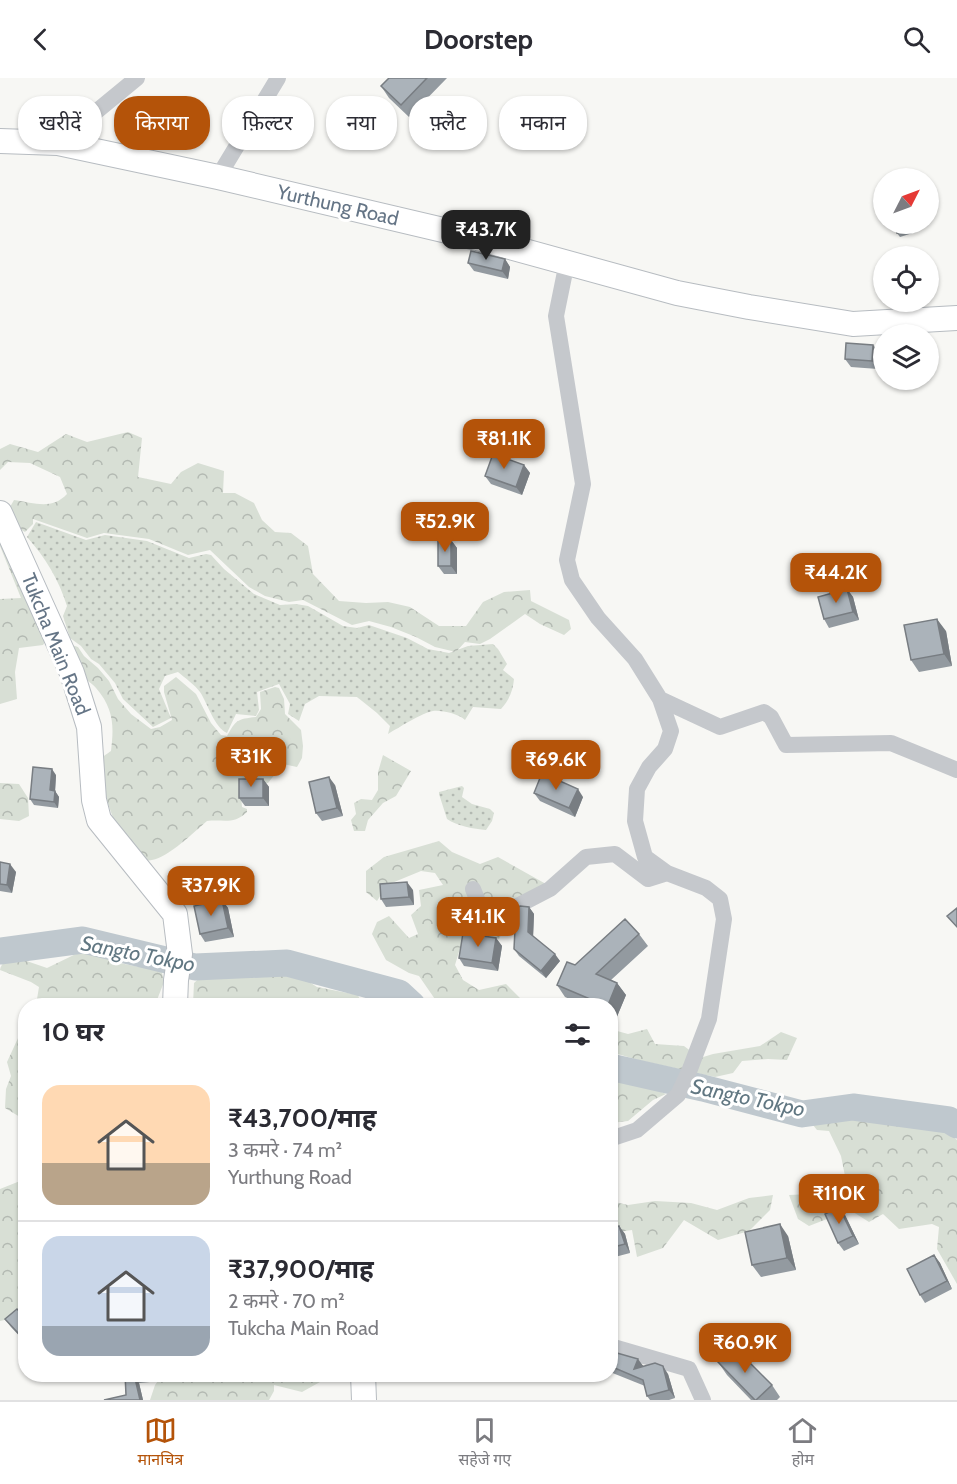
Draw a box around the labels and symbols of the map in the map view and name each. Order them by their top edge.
north arrow [873,168,939,234]
street label: Yurthung Road [274,179,401,231]
pin: ₹43.7K [437,210,535,261]
pin: ₹81.1K [455,419,553,470]
pin: ₹52.9K [396,502,494,553]
pin: ₹44.2K [787,553,885,604]
street label: Tukcha Main Road [17,570,95,718]
pin: ₹31K [215,737,287,788]
pin: ₹69.6K [507,740,605,791]
pin: ₹37.9K [162,866,260,917]
pin: ₹41.1K [429,897,527,948]
water label: Sangto Tokpo [79,930,197,977]
water label: Sangto Tokpo [689,1073,807,1122]
pin: ₹110K [797,1174,881,1225]
pin: ₹60.9K [696,1323,794,1374]

